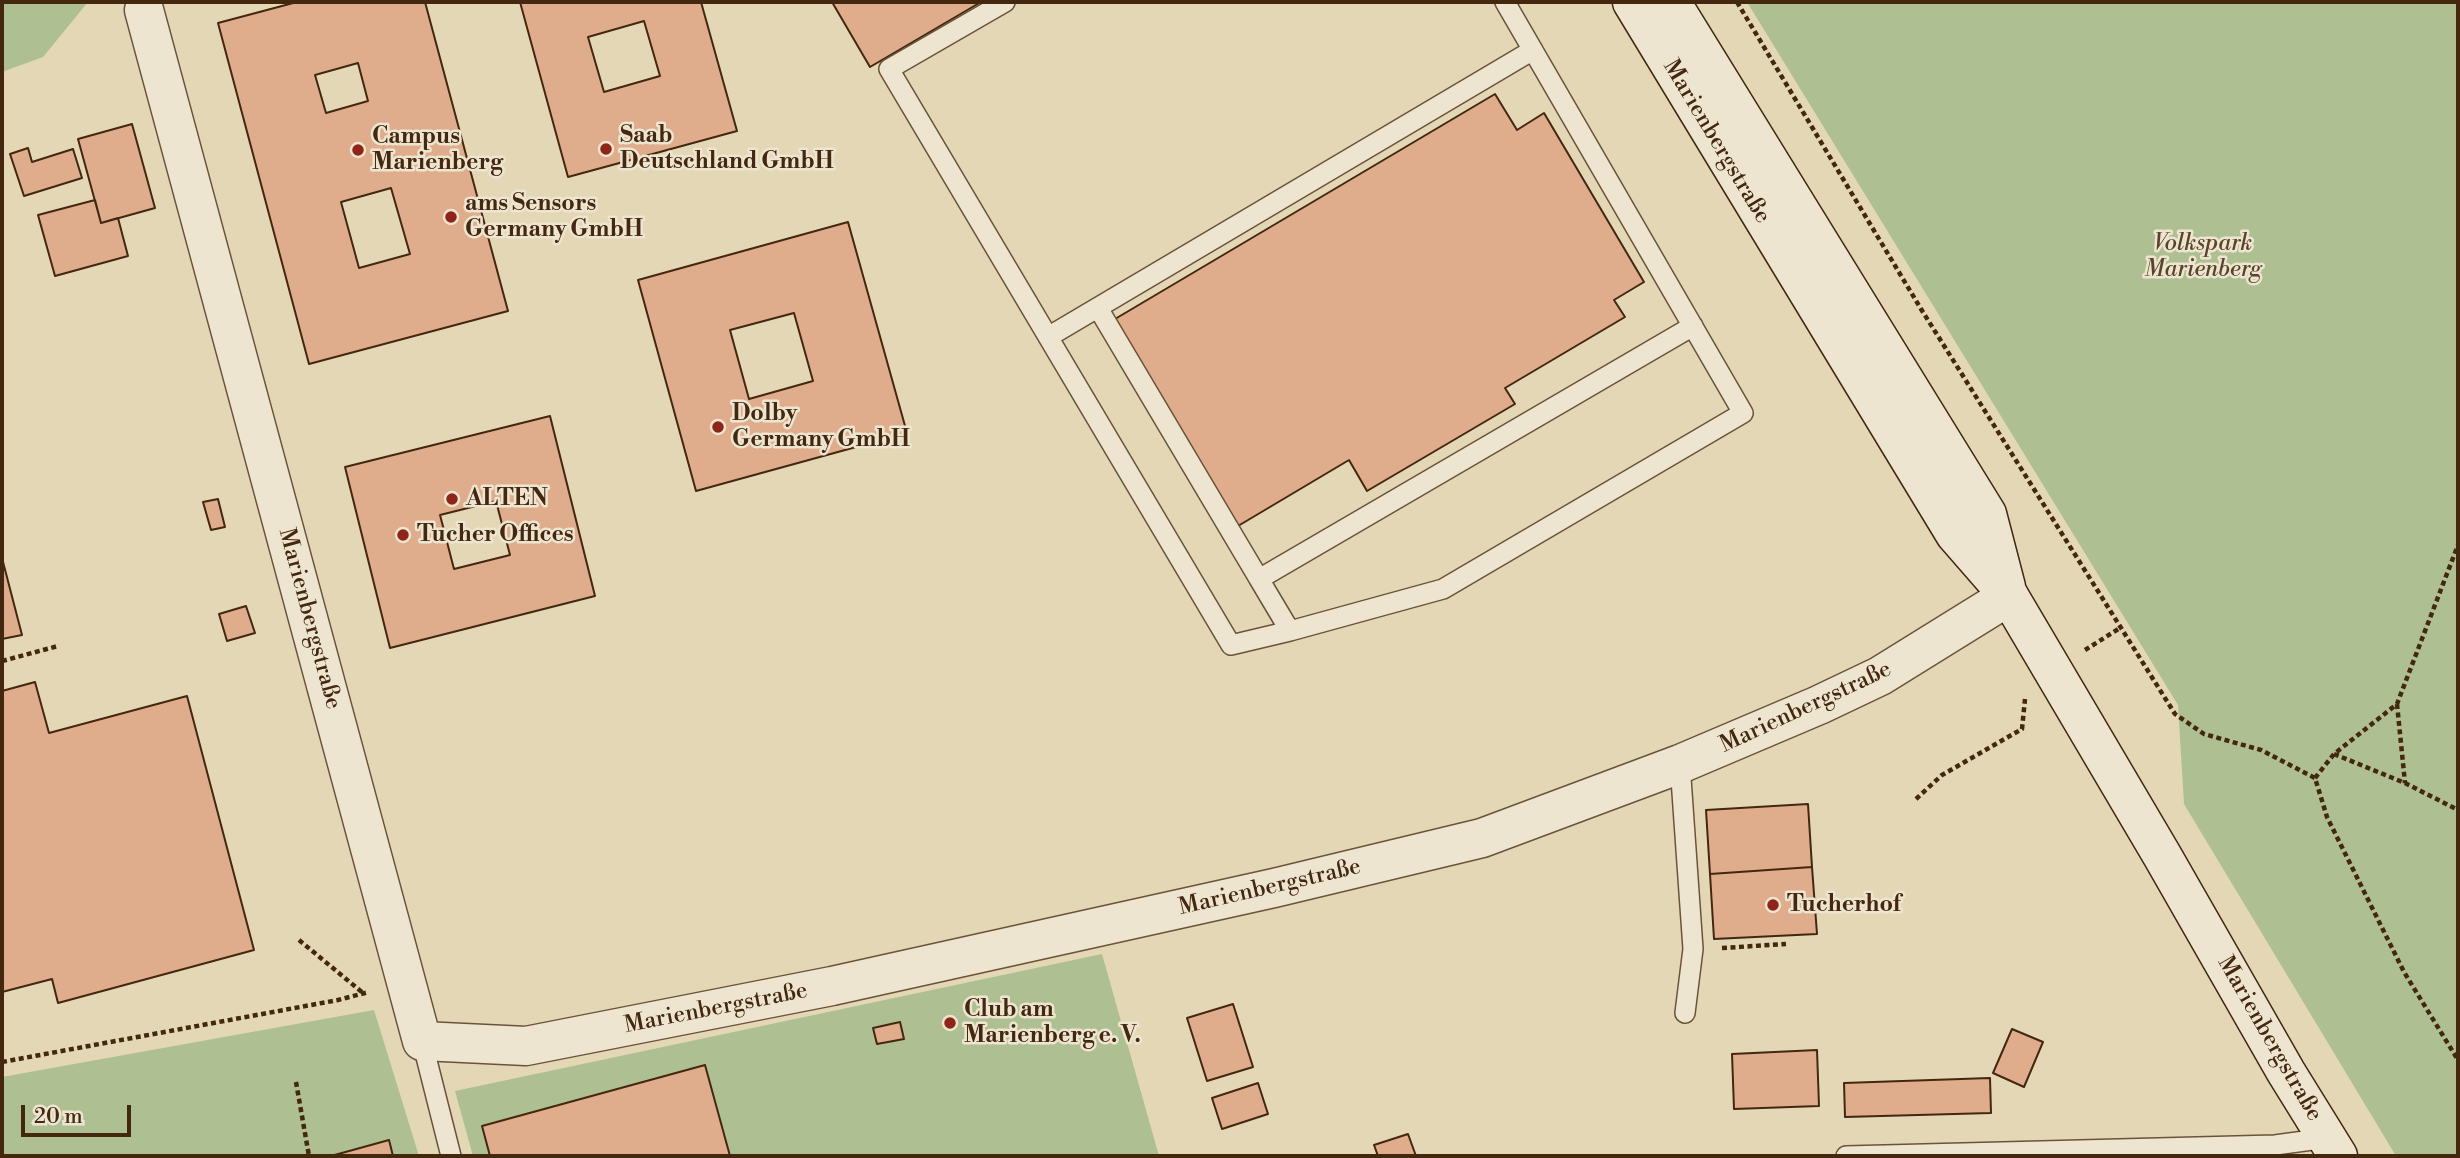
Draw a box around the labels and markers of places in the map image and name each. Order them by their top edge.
place label: Saab Deutschland GmbH [620,122,834,176]
place label: Campus Marienberg [372,123,503,177]
marker: Saab Deutschland GmbH [598,141,614,157]
marker: Campus Marienberg [350,142,366,158]
place label: ams Sensors Germany GmbH [465,190,643,244]
marker: ams Sensors Germany GmbH [443,209,459,225]
place label: Dolby Germany GmbH [732,400,910,454]
marker: Dolby Germany GmbH [710,419,726,435]
place label: ALTEN [466,485,548,513]
marker: ALTEN [444,491,460,507]
place label: Tucher Offices [417,521,574,549]
marker: Tucher Offices [395,527,411,543]
place label: Tucherhof [1787,891,1901,919]
marker: Tucherhof [1765,897,1781,913]
place label: Club am Marienberg e. V. [964,996,1141,1050]
marker: Club am Marienberg e. V. [942,1015,958,1031]

